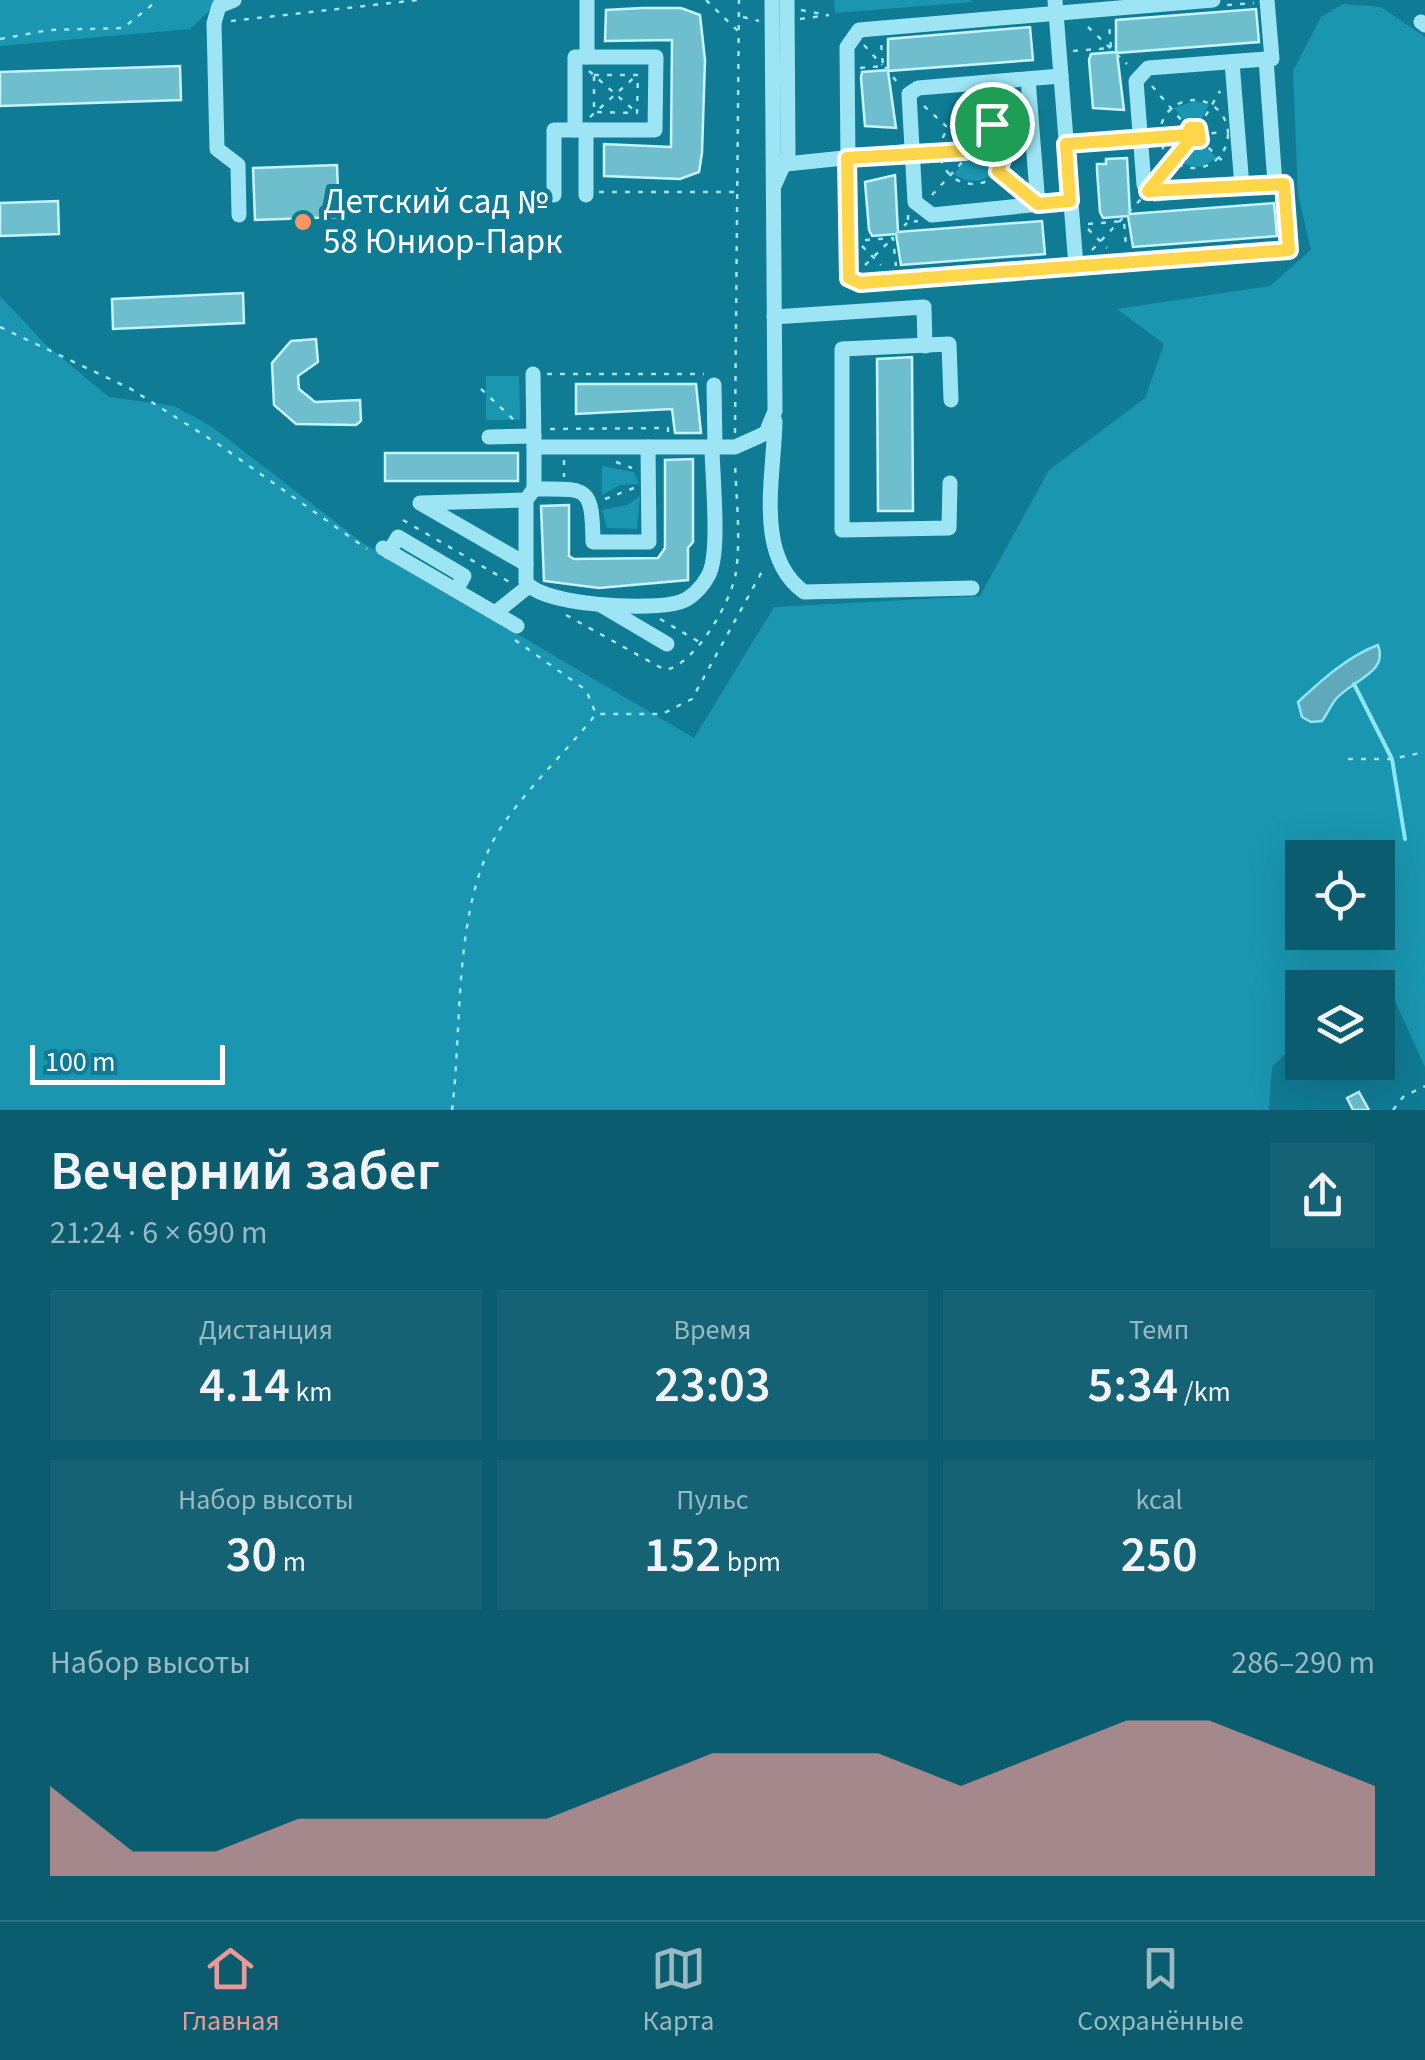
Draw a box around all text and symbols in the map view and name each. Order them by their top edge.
pin [950,82,1035,167]
icon: arrive [965,97,1020,152]
place label: Детский сад № 58 Юниор-Парк [323,177,563,267]
marker: Детский сад № 58 Юниор-Парк [292,211,314,233]
map controls [1285,840,1395,1080]
button: locate [1285,840,1395,950]
button: layers [1285,970,1395,1080]
scale bar [30,1040,225,1084]
text: 100 m [45,1042,116,1082]
text: Вечерний забег [50,1133,440,1211]
button: share [1270,1143,1375,1248]
text: 21:24 · 6 × 690 m [50,1210,268,1256]
text: Дистанция [199,1310,333,1350]
text: Время [673,1310,752,1350]
text: Темп [1129,1310,1189,1350]
text: 4.14 [199,1350,290,1421]
text: 23:03 [654,1350,771,1421]
text: 5:34 [1088,1350,1178,1421]
text: km [290,1372,333,1412]
text: /km [1178,1372,1231,1412]
text: Набор высоты [178,1480,354,1520]
text: Пульс [676,1480,749,1520]
text: kcal [1136,1480,1183,1520]
text: 30 [226,1520,277,1591]
text: 152 [644,1520,721,1591]
text: 250 [1121,1520,1198,1591]
text: m [277,1542,306,1582]
text: bpm [721,1542,781,1582]
text: Набор высоты [50,1640,251,1686]
text: 286–290 m [1231,1640,1375,1686]
tab: Главная [181,1941,280,2041]
tab: Карта [643,1941,714,2041]
tab: Сохранённые [1077,1941,1244,2041]

